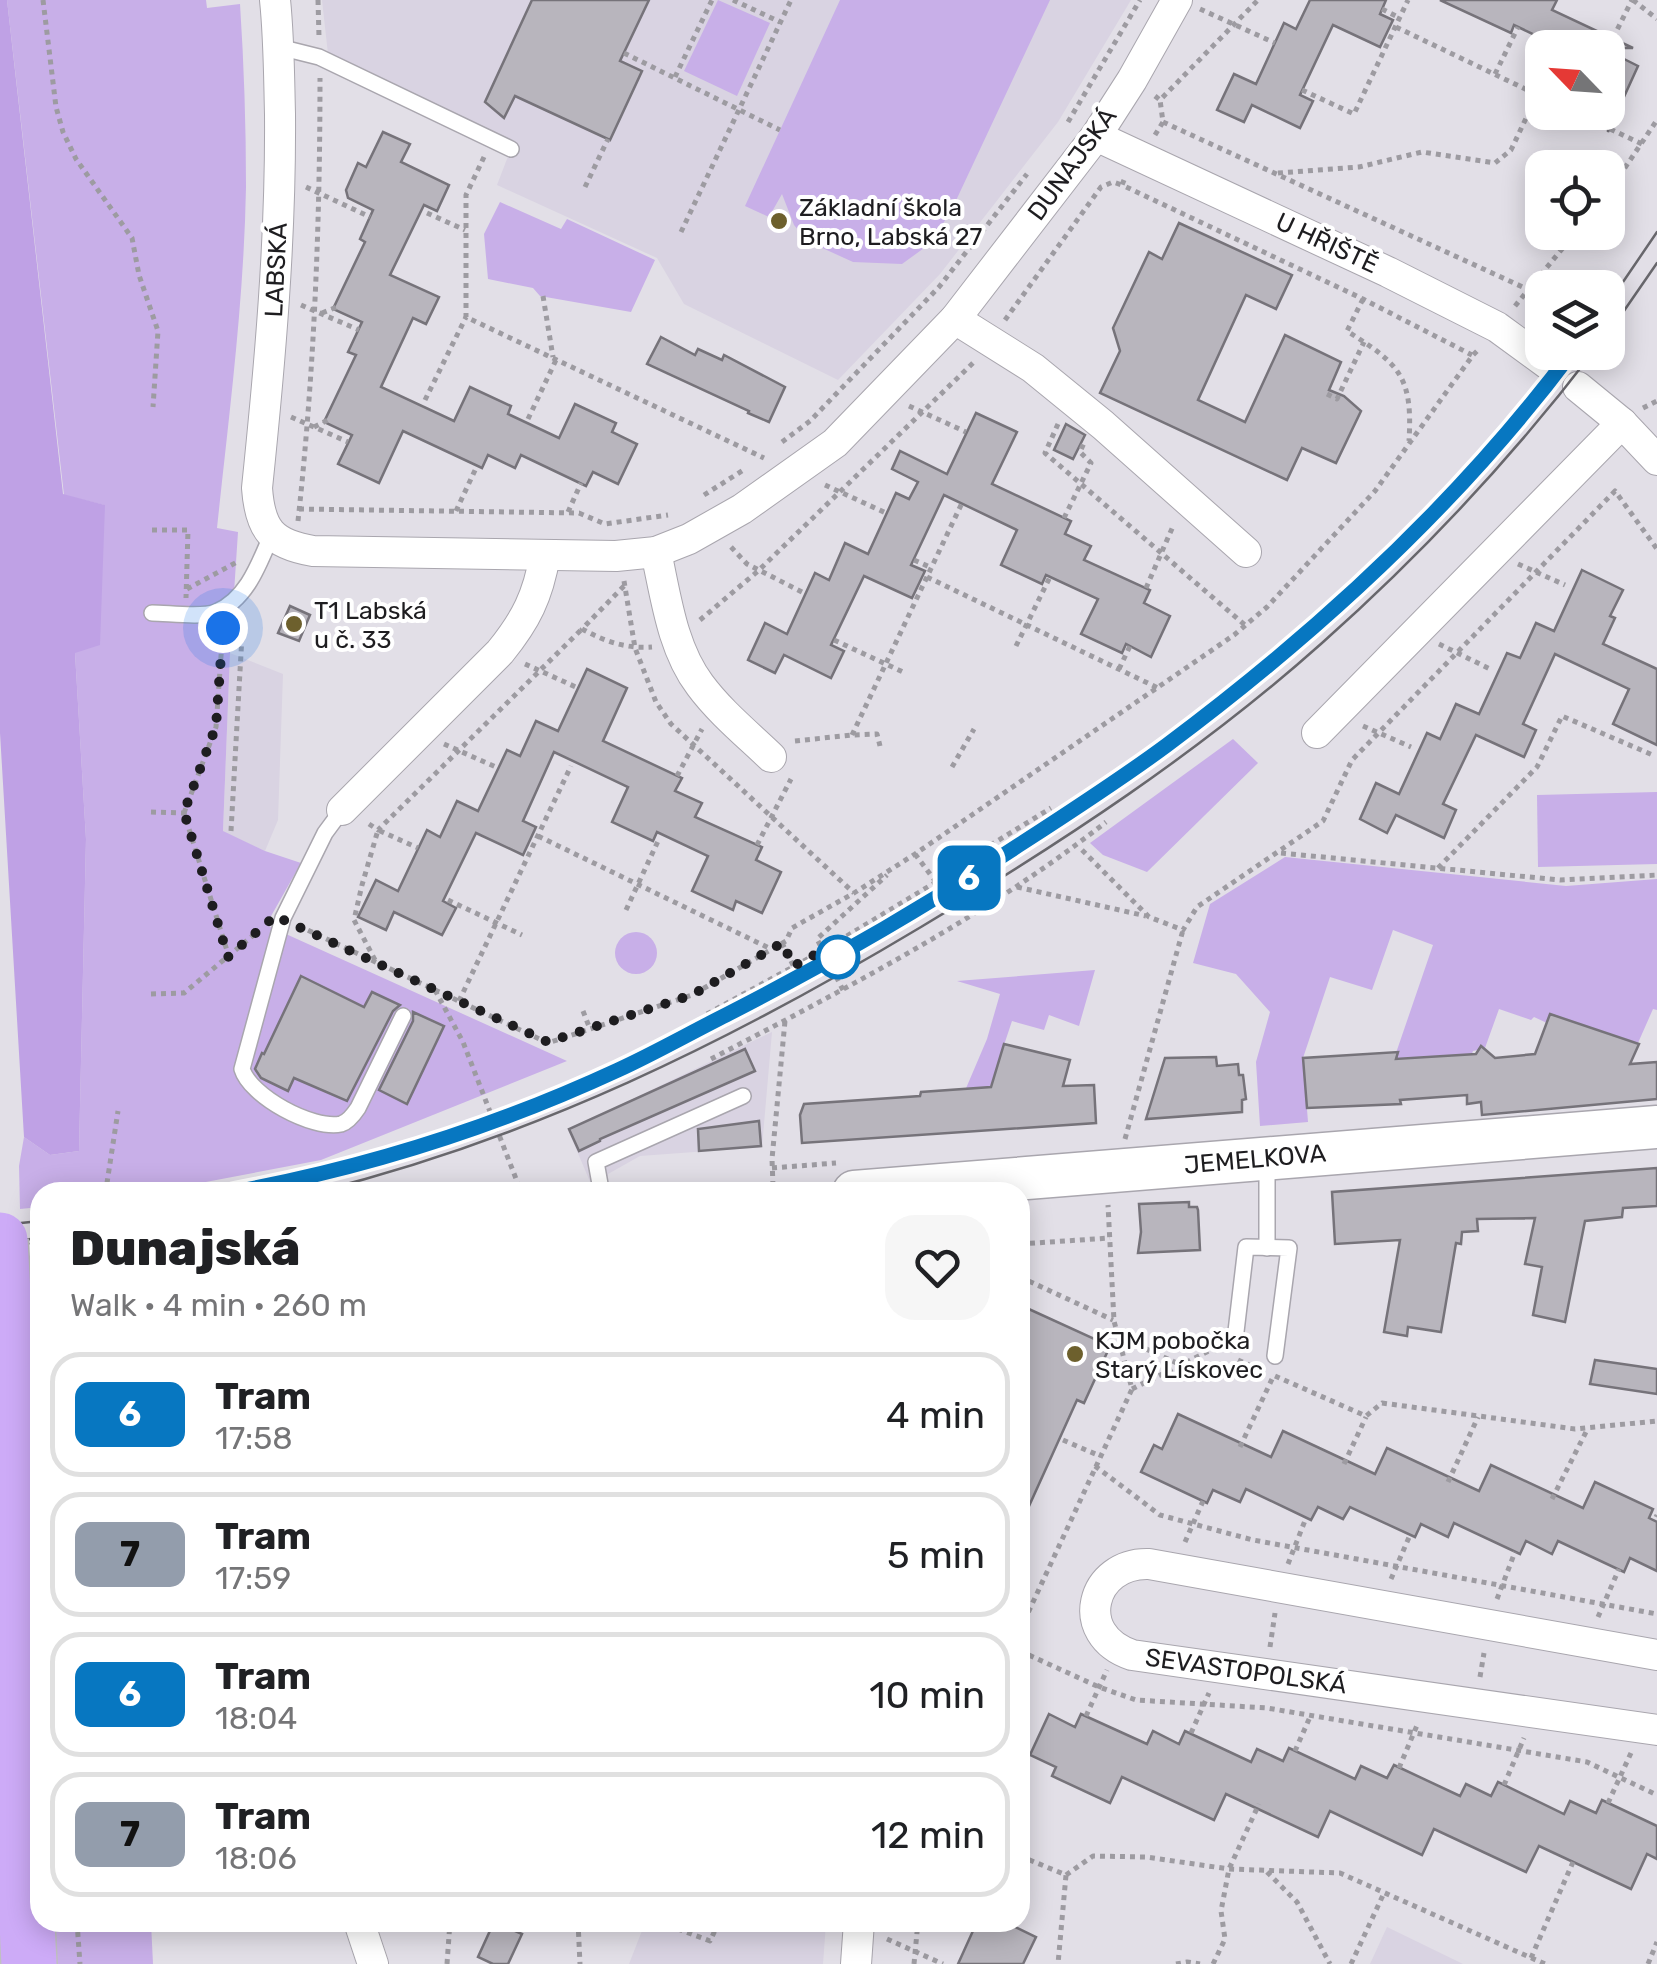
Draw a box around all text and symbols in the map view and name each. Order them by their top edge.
north arrow [1525,30,1625,130]
map controls [1525,30,1625,370]
street label: DUNAJSKÁ [1022,102,1123,226]
button: locate [1525,150,1625,250]
place label: Základní škola Brno, Labská 27 [799,193,983,251]
street label: U HŘIŠTĚ [1271,207,1383,279]
marker: Základní škola Brno, Labská 27 [768,210,790,232]
street label: LABSKÁ [259,222,293,318]
button: layers [1525,270,1625,370]
place label: T1 Labská u č. 33 [314,596,427,654]
your location [198,603,248,653]
marker: T1 Labská u č. 33 [283,613,305,635]
line badge: 6 [936,846,1002,910]
text: 6 [958,857,980,899]
unlabelled marker [817,936,859,978]
street label: JEMELKOVA [1183,1138,1328,1180]
button: heart [885,1215,990,1320]
text: Dunajská [70,1220,300,1277]
text: Walk · 4 min · 260 m [70,1286,367,1324]
place label: KJM pobočka Starý Lískovec [1095,1326,1263,1384]
marker: KJM pobočka Starý Lískovec [1064,1343,1086,1365]
text: Tram [215,1373,311,1419]
text: 4 min [886,1392,985,1438]
text: 6 [119,1393,141,1435]
text: 17:58 [215,1419,293,1457]
text: Tram [215,1513,311,1559]
text: 5 min [887,1532,985,1578]
text: 7 [120,1533,140,1575]
text: 17:59 [215,1559,291,1597]
street label: SEVASTOPOLSKÁ [1144,1643,1349,1700]
text: Tram [215,1653,311,1699]
text: 10 min [869,1672,985,1718]
text: 6 [119,1673,141,1715]
text: 18:04 [215,1699,297,1737]
text: Tram [215,1793,311,1839]
text: 12 min [871,1812,985,1858]
text: 7 [120,1813,140,1855]
text: 18:06 [215,1839,297,1877]

